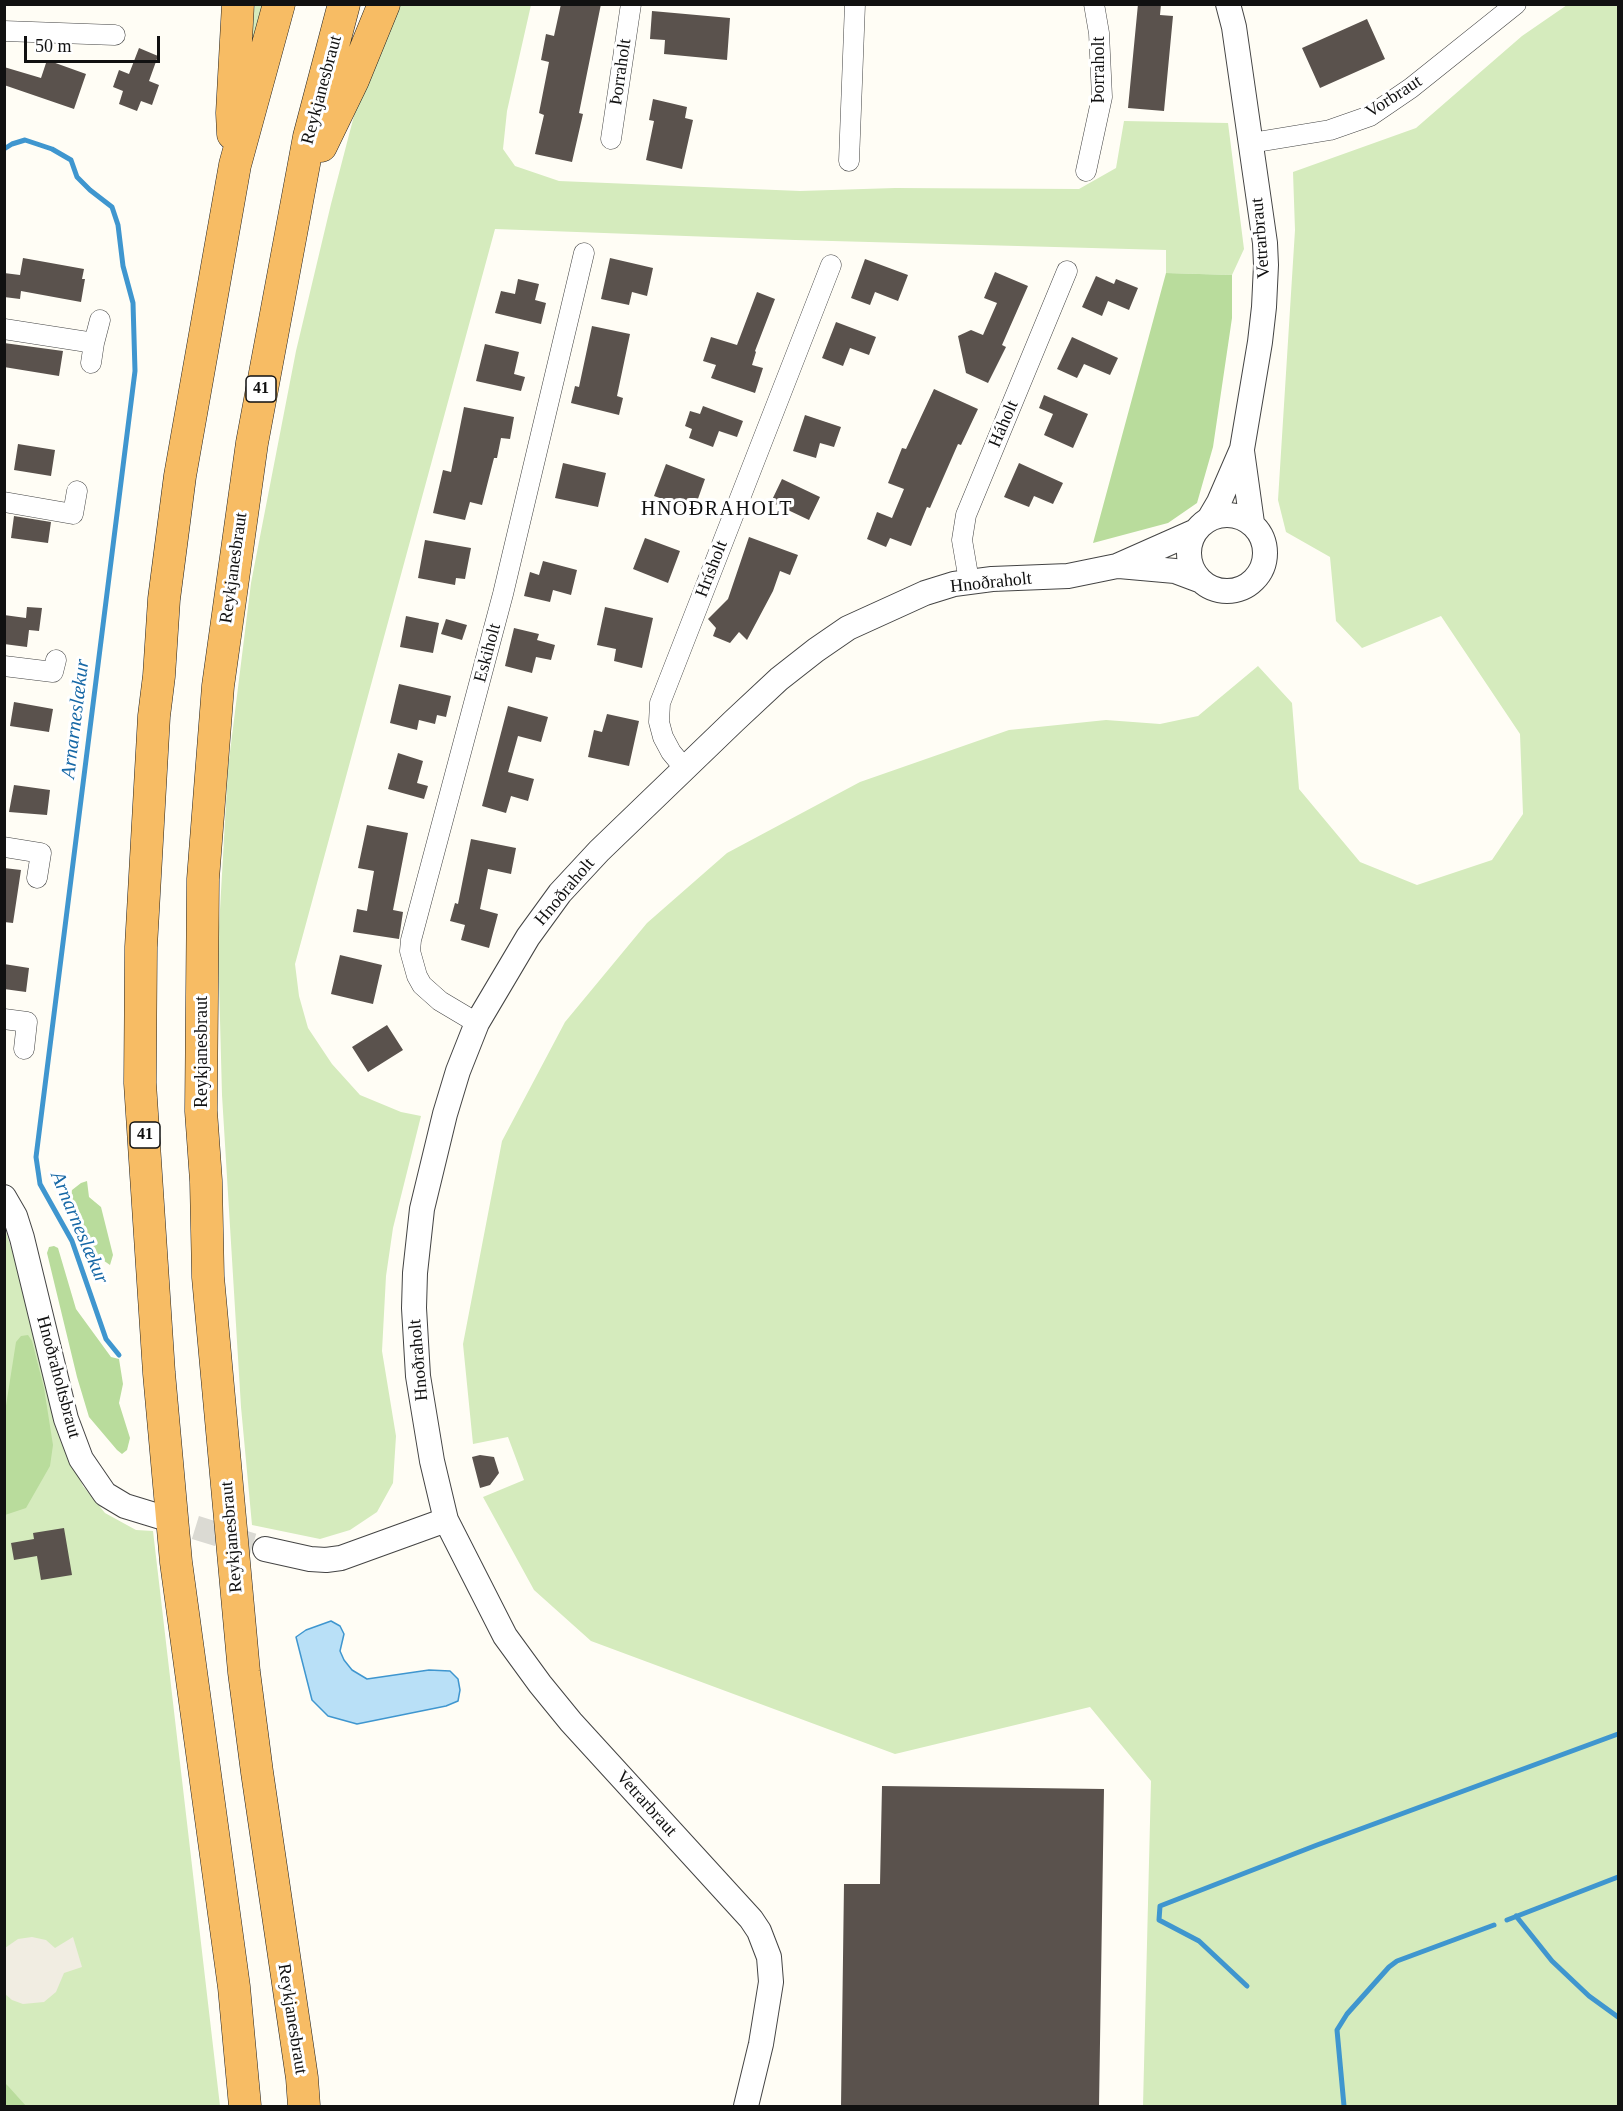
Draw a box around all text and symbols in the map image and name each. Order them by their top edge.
scale bar [27,24,164,62]
street label: Reykjanesbraut [297,33,347,147]
text: 50 m [35,36,72,56]
street label: Þorraholt [606,37,636,107]
street label: Þorraholt [1088,37,1110,103]
street label: Vorbraut [1362,71,1426,123]
street label: Vetrarbraut [1247,197,1275,279]
road number: 41 [246,376,276,402]
street label: Háholt [984,397,1024,451]
district label: HNOÐRAHOLT [641,498,793,522]
street label: Reykjanesbraut [216,511,252,625]
street label: Hrísholt [691,538,733,600]
street label: Hnoðraholt [949,568,1033,598]
street label: Eskiholt [470,621,506,685]
water label: Arnarneslækur [57,658,95,780]
street label: Hnoðraholt [530,854,600,930]
street label: Reykjanesbraut [191,996,213,1108]
road number: 41 [130,1122,160,1148]
water label: Arnarneslækur [45,1168,113,1288]
street label: Hnoðraholtsbraut [31,1313,85,1441]
street label: Hnoðraholt [405,1318,433,1402]
street label: Reykjanesbraut [216,1480,248,1594]
street label: Vetrarbraut [611,1767,681,1841]
street label: Reykjanesbraut [273,1962,311,2076]

